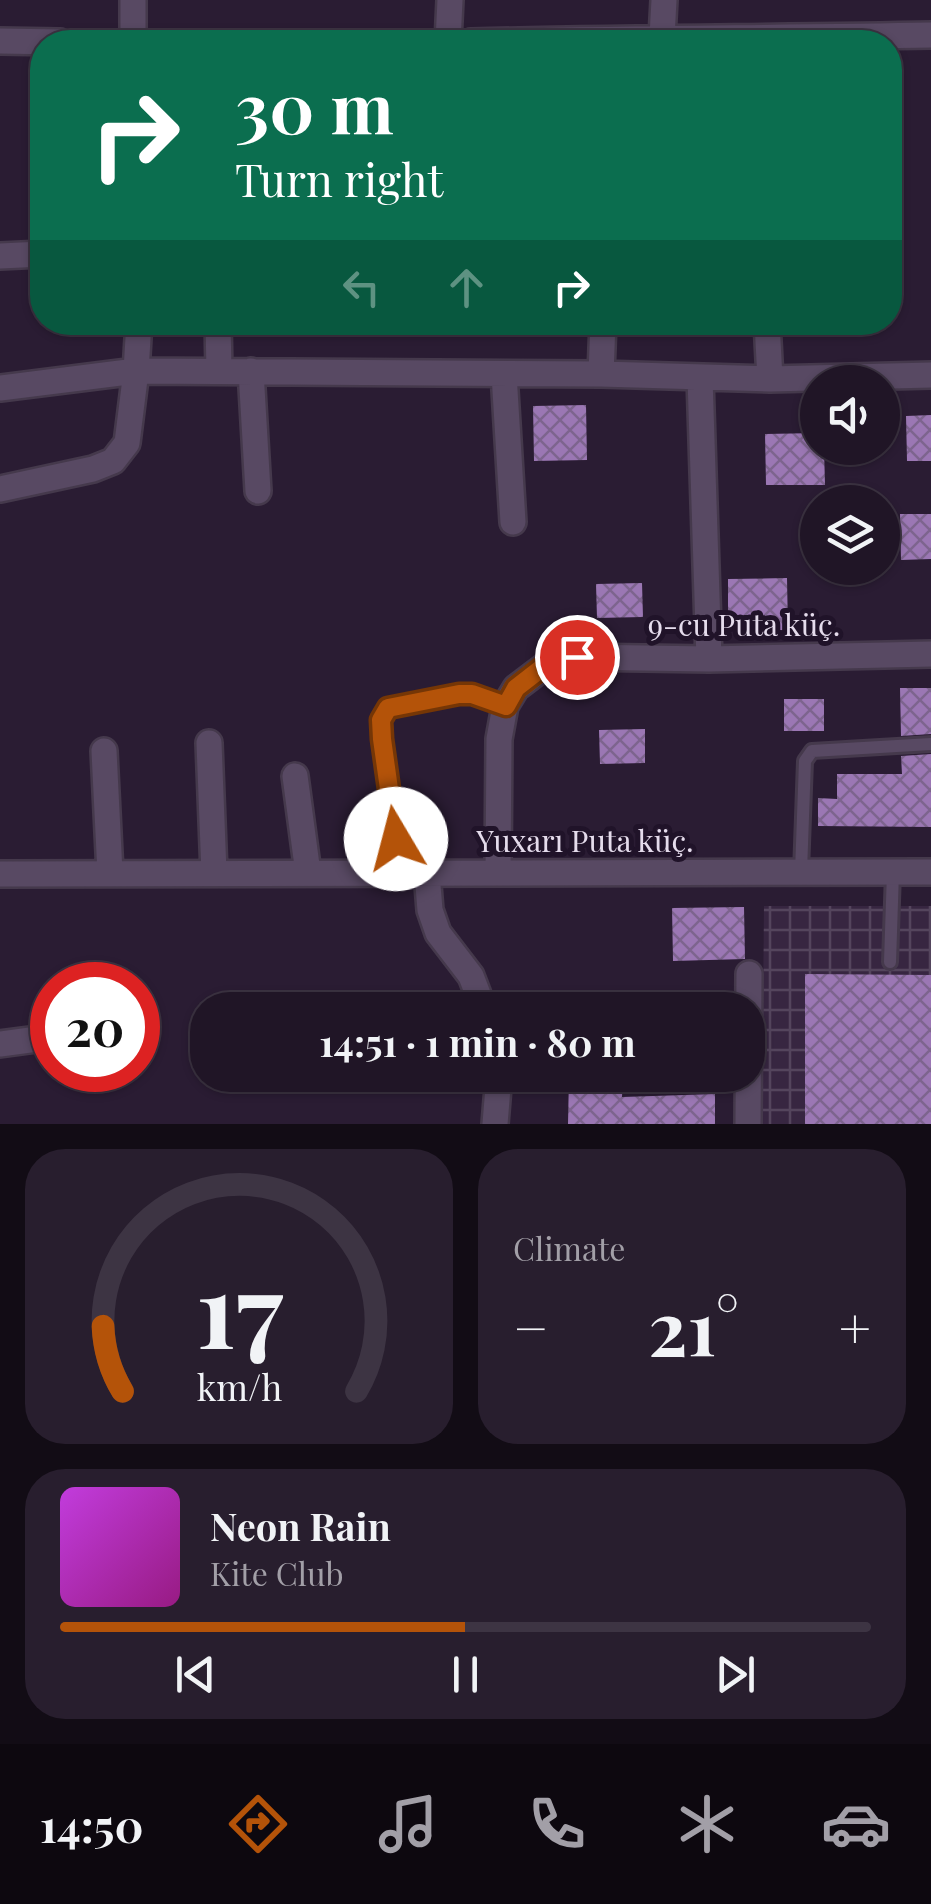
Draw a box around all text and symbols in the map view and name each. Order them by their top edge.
text: 30 m [235,58,394,152]
icon: right [70,70,200,200]
text: Turn right [235,148,443,208]
icon: left [334,260,389,315]
icon: ahead [439,260,494,315]
icon: right [544,260,599,315]
map controls [800,365,900,585]
button: sound [800,365,900,465]
button: layers [800,485,900,585]
street label: 9-cu Puta küç. [648,604,840,644]
pin [535,615,620,700]
icon: arrive [550,630,605,685]
position arrow [344,787,448,891]
street label: Yuxarı Puta küç. [475,820,694,860]
speed limit sign: 20 [30,962,160,1092]
text: 14:51 · 1 min · 80 m [319,1016,636,1067]
text: Climate [513,1226,625,1269]
text: 17 [195,1236,283,1375]
text: 21° [648,1275,739,1375]
text: − [513,1289,549,1363]
text: + [839,1289,871,1363]
text: km/h [196,1362,282,1410]
text: Neon Rain [210,1500,391,1551]
text: Kite Club [210,1551,344,1594]
icon: previous [168,1647,223,1702]
icon: pause [438,1647,493,1702]
icon: next [708,1647,763,1702]
icon: directions [223,1789,293,1859]
icon: music [373,1789,443,1859]
icon: phone [522,1789,592,1859]
icon: climate [672,1789,742,1859]
icon: car [821,1789,891,1859]
text: 14:50 [40,1794,144,1854]

